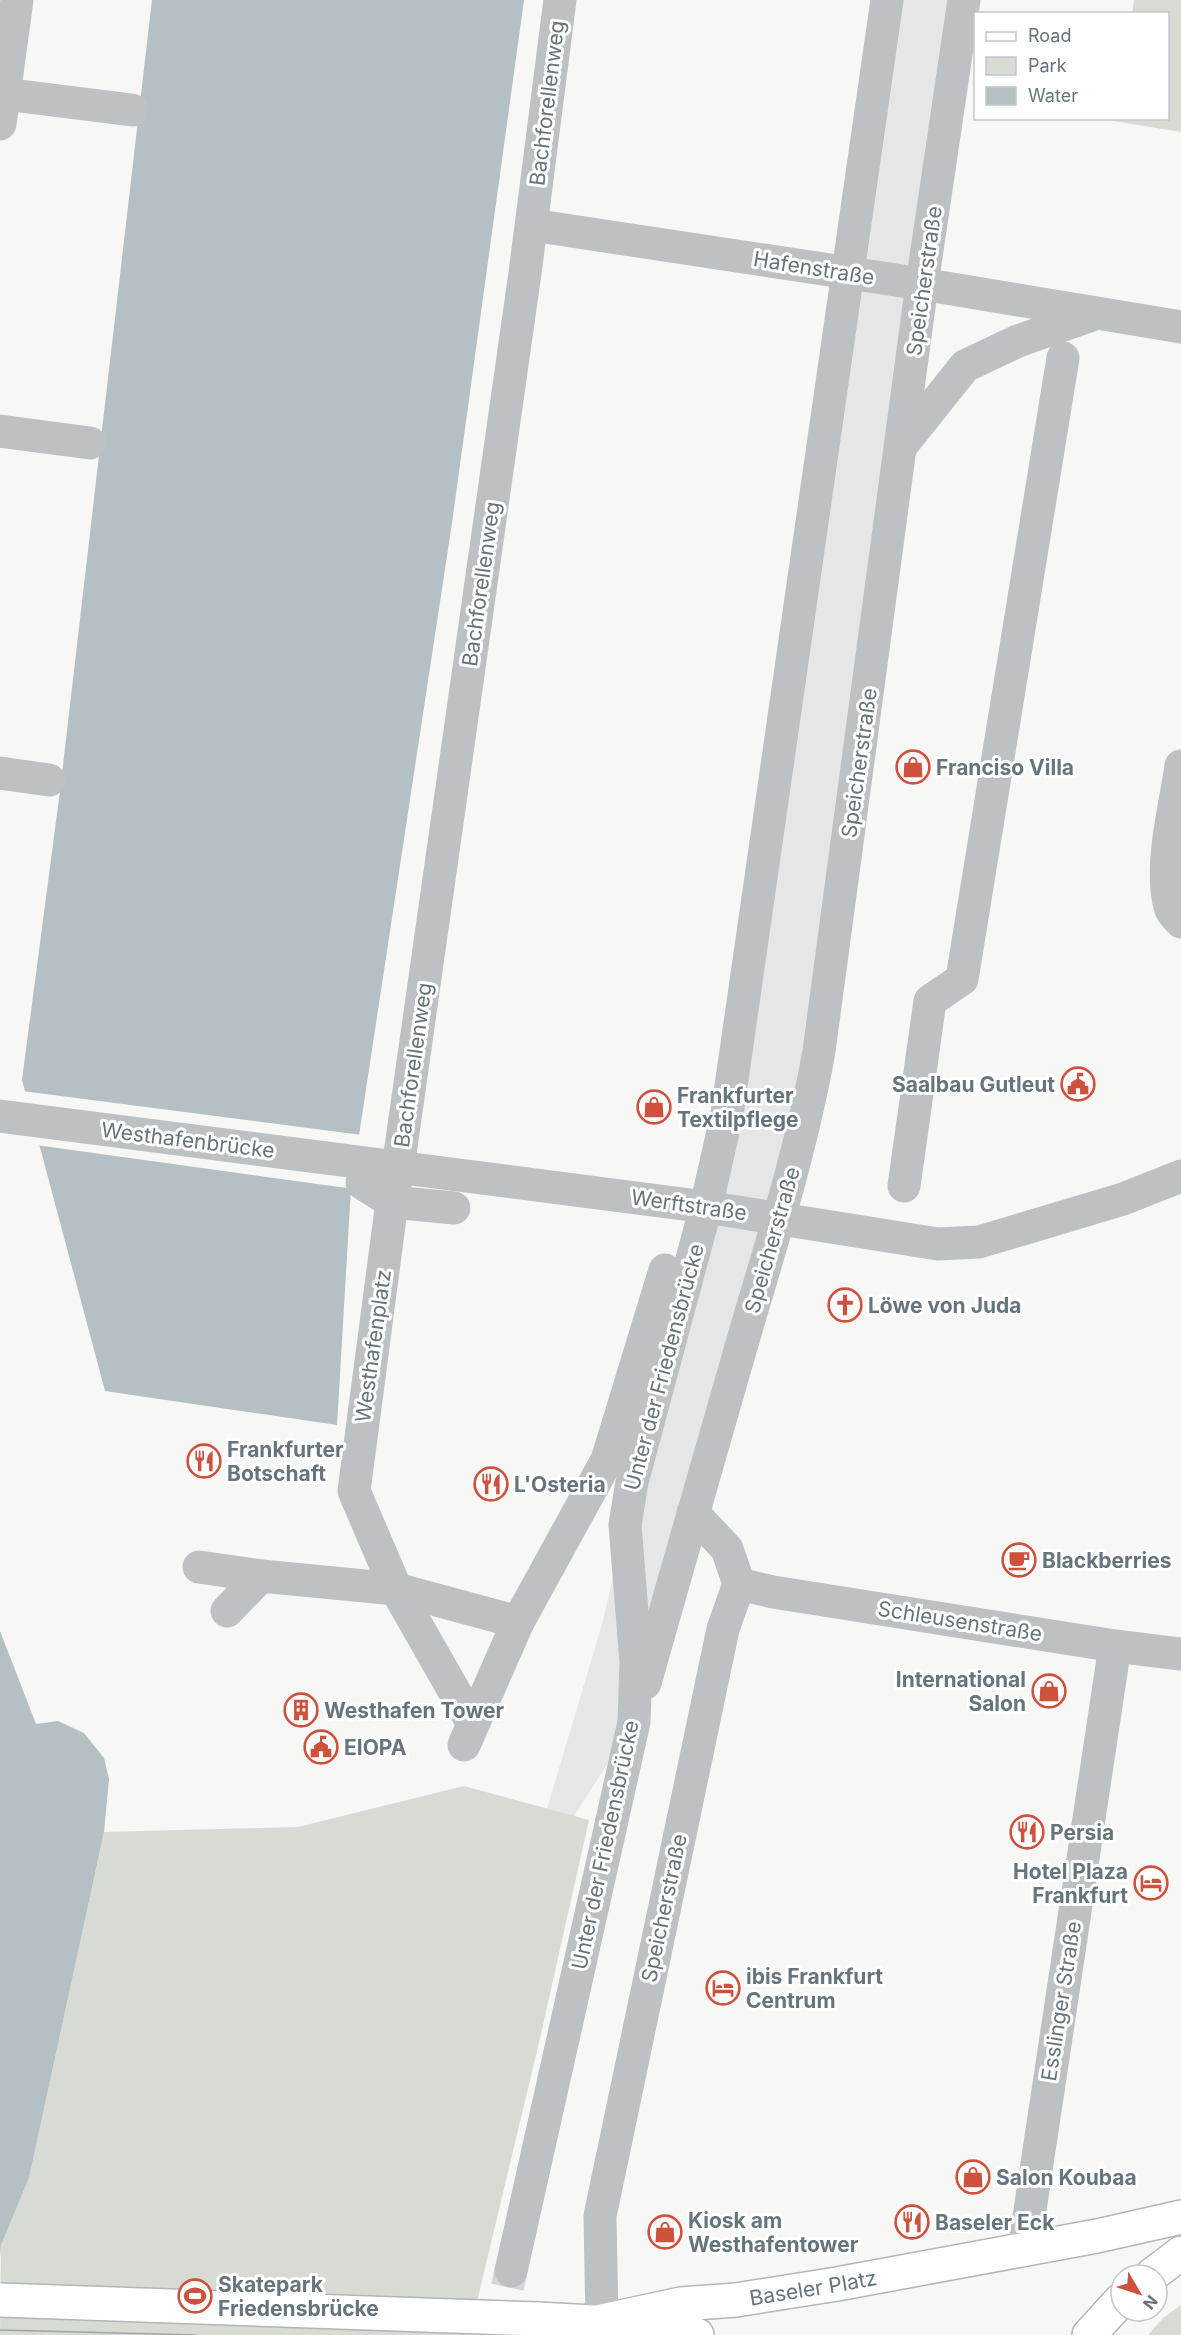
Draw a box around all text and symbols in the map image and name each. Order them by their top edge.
legend [974,12,1169,120]
street label: Bachforellenweg [524,19,570,187]
text: Road [1028,25,1071,46]
text: Park [1028,55,1067,76]
text: Water [1028,85,1078,106]
street label: Speicherstraße [901,204,947,358]
street label: Hafenstraße [752,246,876,290]
street label: Bachforellenweg [457,500,505,668]
street label: Speicherstraße [836,686,882,840]
shop icon: Franciso Villa [895,749,931,785]
place label: Franciso Villa [936,755,1074,780]
street label: Bachforellenweg [389,981,437,1149]
public building icon: Saalbau Gutleut [1060,1066,1096,1102]
place label: Saalbau Gutleut [892,1072,1055,1097]
place label: Frankfurter Textilpflege [677,1083,799,1132]
shop icon: Frankfurter Textilpflege [636,1089,672,1125]
street label: Westhafenbrücke [100,1117,276,1163]
street label: Speicherstraße [739,1164,805,1316]
street label: Werftstraße [629,1185,749,1225]
street label: Unter der Friedensbrücke [619,1241,709,1493]
street label: Westhafenplatz [350,1268,396,1424]
church icon: Löwe von Juda [827,1287,863,1323]
place label: Löwe von Juda [868,1293,1021,1318]
place label: Frankfurter Botschaft [227,1437,344,1486]
restaurant icon: Frankfurter Botschaft [186,1443,222,1479]
restaurant icon: L'Osteria [473,1466,509,1502]
place label: L'Osteria [514,1472,606,1497]
cafe icon: Blackberries [1001,1542,1037,1578]
place label: Blackberries [1042,1548,1171,1573]
street label: Schleusenstraße [876,1596,1044,1646]
place label: International Salon [896,1667,1026,1716]
shop icon: International Salon [1031,1673,1067,1709]
building icon: Westhafen Tower [283,1692,319,1728]
place label: Westhafen Tower [324,1698,505,1723]
street label: Unter der Friedensbrücke [566,1718,644,1972]
public building icon: EIOPA [303,1729,339,1765]
place label: EIOPA [344,1735,407,1760]
restaurant icon: Persia [1009,1814,1045,1850]
place label: Persia [1050,1820,1114,1845]
street label: Speicherstraße [636,1832,692,1984]
place label: Hotel Plaza Frankfurt [1013,1859,1128,1908]
hotel icon: Hotel Plaza Frankfurt [1133,1865,1169,1901]
street label: Esslinger Straße [1036,1919,1086,2083]
place label: ibis Frankfurt Centrum [746,1964,883,2013]
hotel icon: ibis Frankfurt Centrum [705,1970,741,2006]
shop icon: Salon Koubaa [955,2159,991,2195]
place label: Salon Koubaa [996,2165,1137,2190]
restaurant icon: Baseler Eck [894,2204,930,2240]
place label: Kiosk am Westhafentower [688,2208,859,2257]
place label: Baseler Eck [935,2210,1055,2235]
shop icon: Kiosk am Westhafentower [647,2214,683,2250]
north arrow [1109,2263,1169,2323]
street label: Baseler Platz [748,2264,879,2310]
place label: Skatepark Friedensbrücke [218,2272,379,2321]
sports icon: Skatepark Friedensbrücke [177,2278,213,2314]
text: N [1139,2291,1162,2313]

